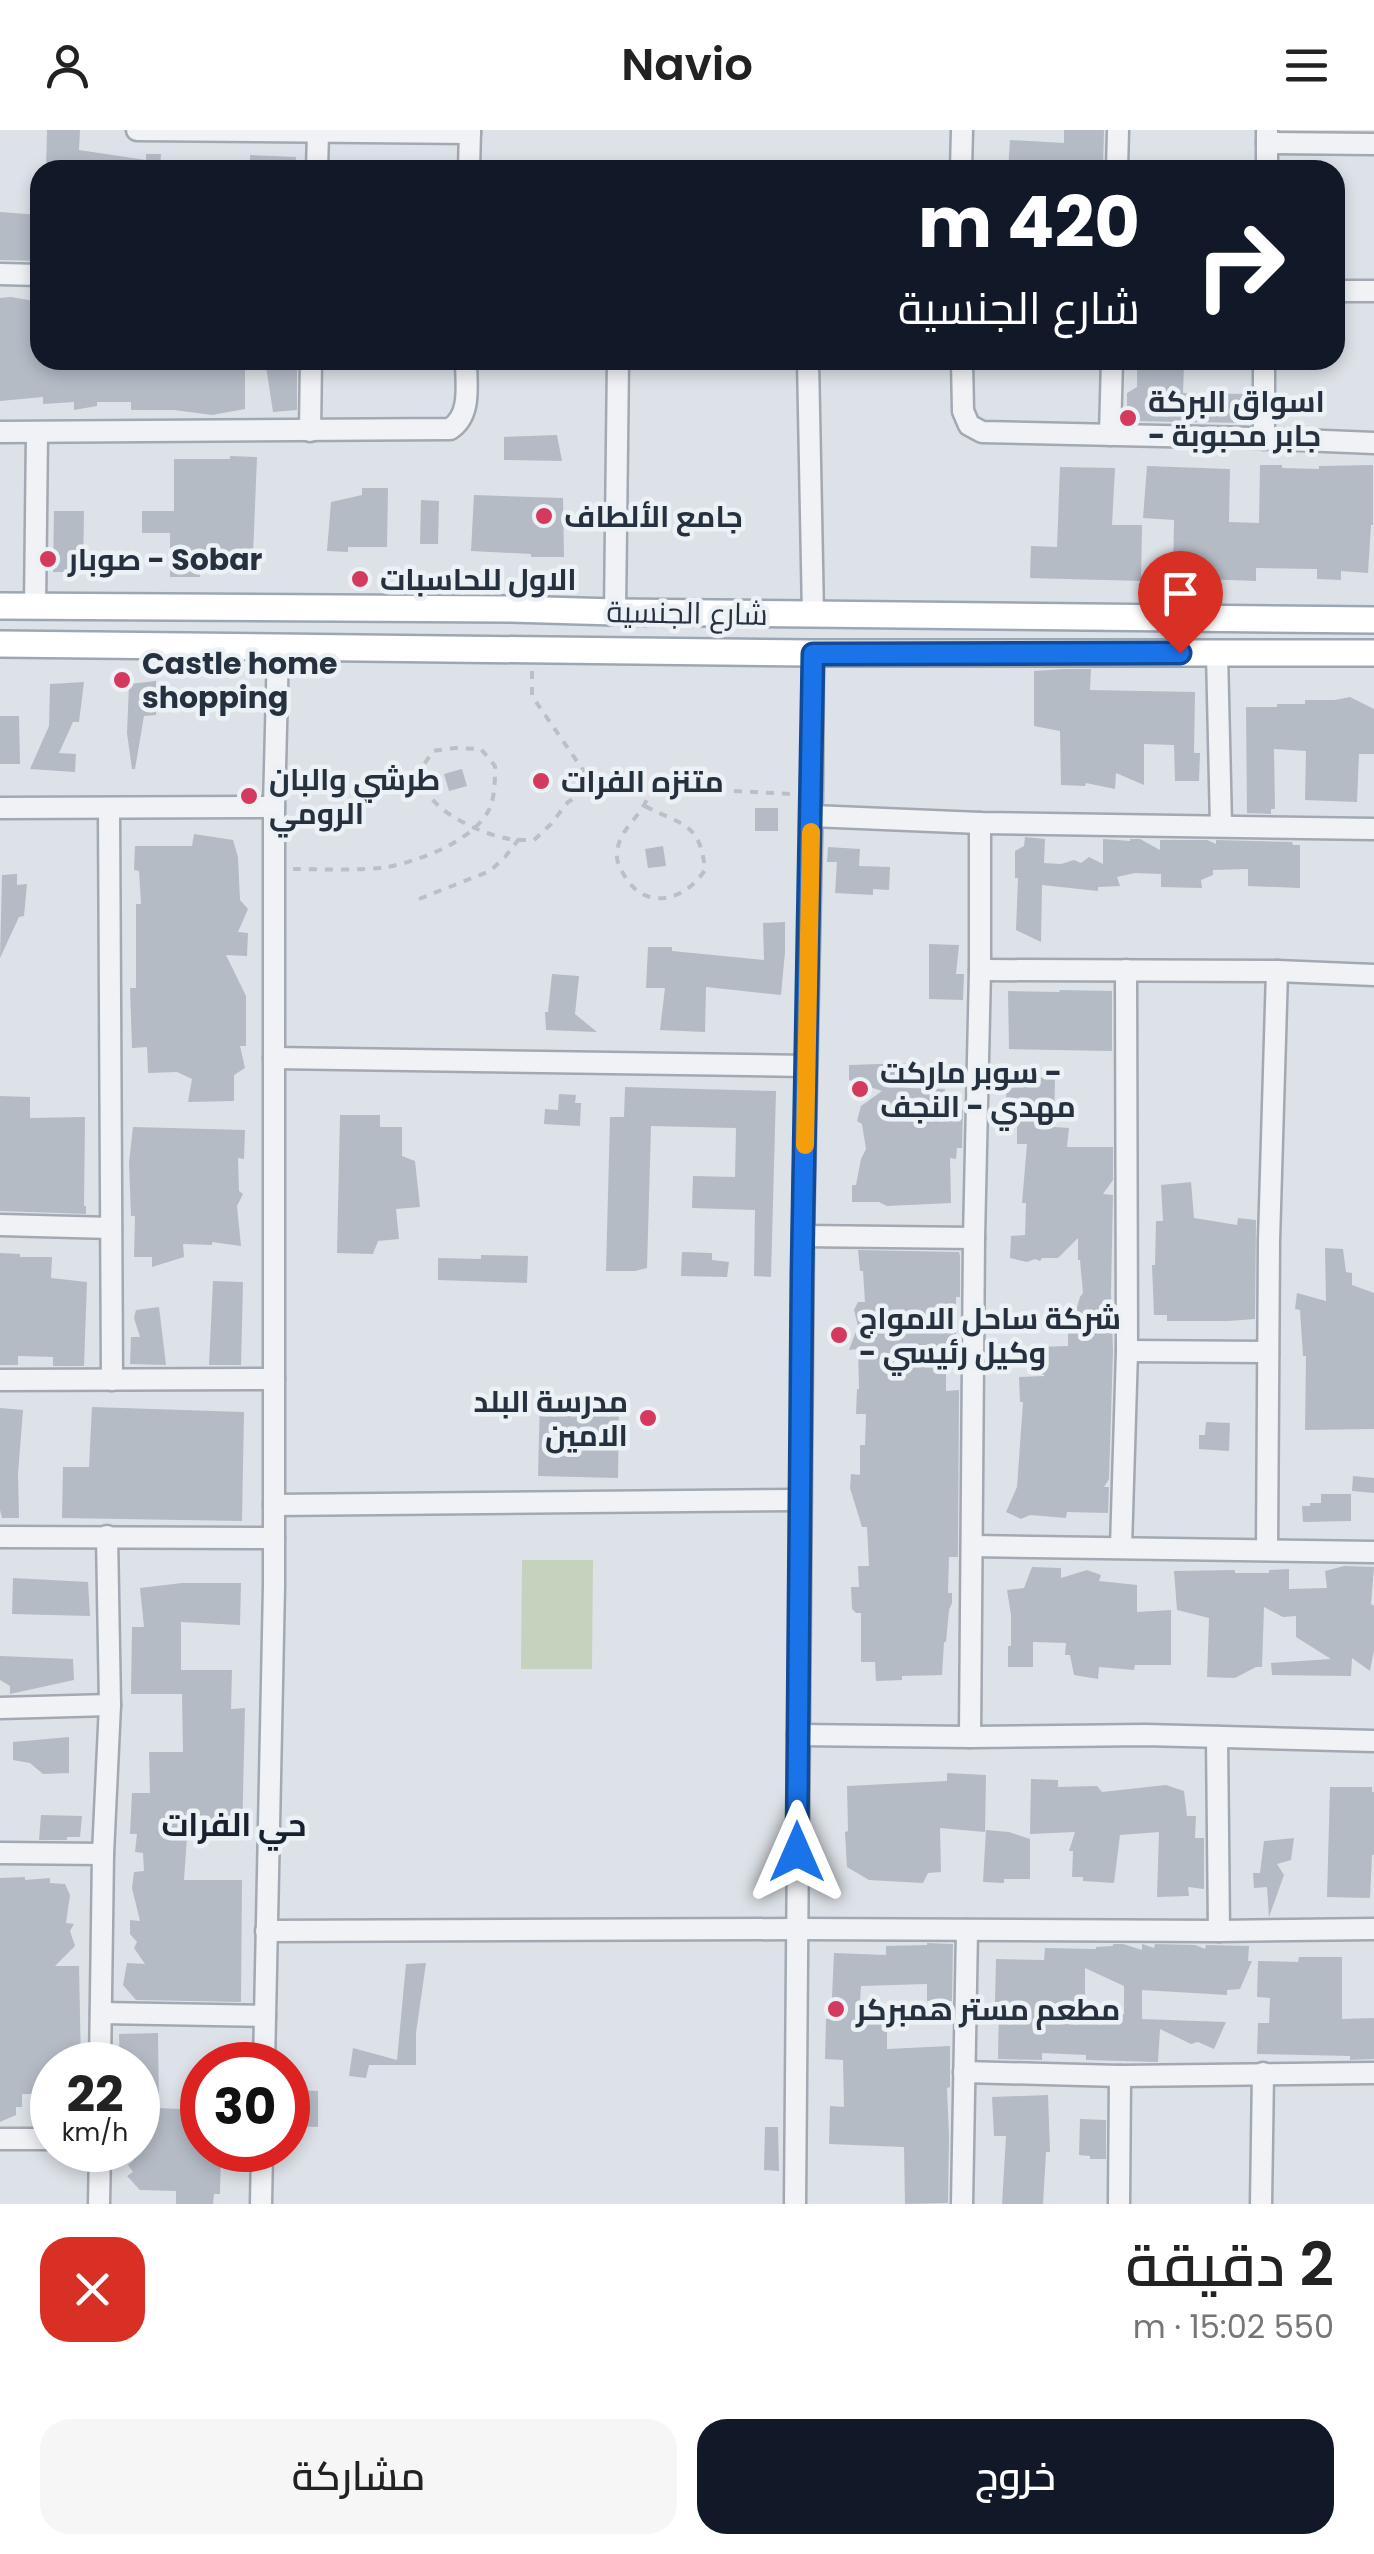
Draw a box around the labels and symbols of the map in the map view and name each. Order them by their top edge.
place label: اسواق البركة - جابر محبوبة [1148,380,1325,457]
marker: اسواق البركة - جابر محبوبة [1117,407,1139,429]
place label: جامع الألطاف [564,495,743,538]
marker: جامع الألطاف [533,505,555,527]
place label: صوبار - Sobar [67,538,263,581]
marker: صوبار - Sobar [37,548,59,570]
pin [1138,551,1223,654]
place label: الاول للحاسبات [380,558,577,601]
marker: الاول للحاسبات [349,568,371,590]
street label: شارع الجنسية [606,590,768,636]
place label: Castle home shopping [142,642,337,719]
marker: Castle home shopping [111,669,133,691]
place label: طرشي والبان الرومي [269,758,440,838]
place label: متنزه الفرات [561,760,724,803]
marker: متنزه الفرات [530,770,552,792]
marker: طرشي والبان الرومي [238,785,260,807]
place label: سوبر ماركت - مهدي - النجف [880,1051,1076,1131]
marker: سوبر ماركت - مهدي - النجف [849,1078,871,1100]
place label: شركة ساحل الامواج - وكيل رئيسي [859,1297,1121,1376]
marker: شركة ساحل الامواج - وكيل رئيسي [828,1324,850,1346]
place label: مدرسة البلد الامين [473,1380,628,1457]
marker: مدرسة البلد الامين [637,1407,659,1429]
position arrow [745,1800,849,1904]
district label: حي الفرات [162,1802,307,1851]
place label: مطعم مستر همبركر [855,1988,1120,2031]
marker: مطعم مستر همبركر [825,1998,847,2020]
speed limit sign: 30 [180,2042,310,2172]

